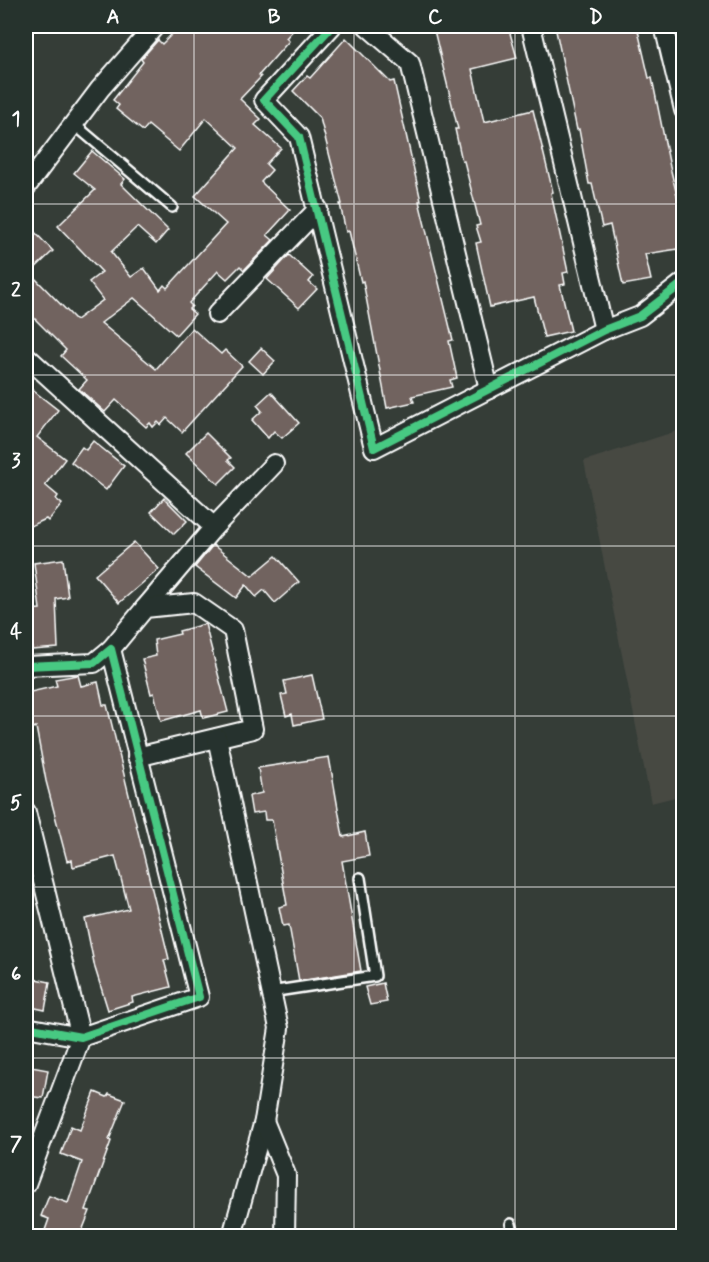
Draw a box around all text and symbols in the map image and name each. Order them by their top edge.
text: A [106,4,120,31]
text: B [268,4,281,31]
text: C [428,4,443,31]
text: D [589,4,603,31]
text: 1 [12,106,20,133]
text: 2 [11,277,21,304]
text: 3 [11,448,21,475]
text: 4 [10,619,22,646]
text: 5 [10,790,22,817]
text: 6 [11,961,21,988]
text: 7 [10,1131,22,1158]

